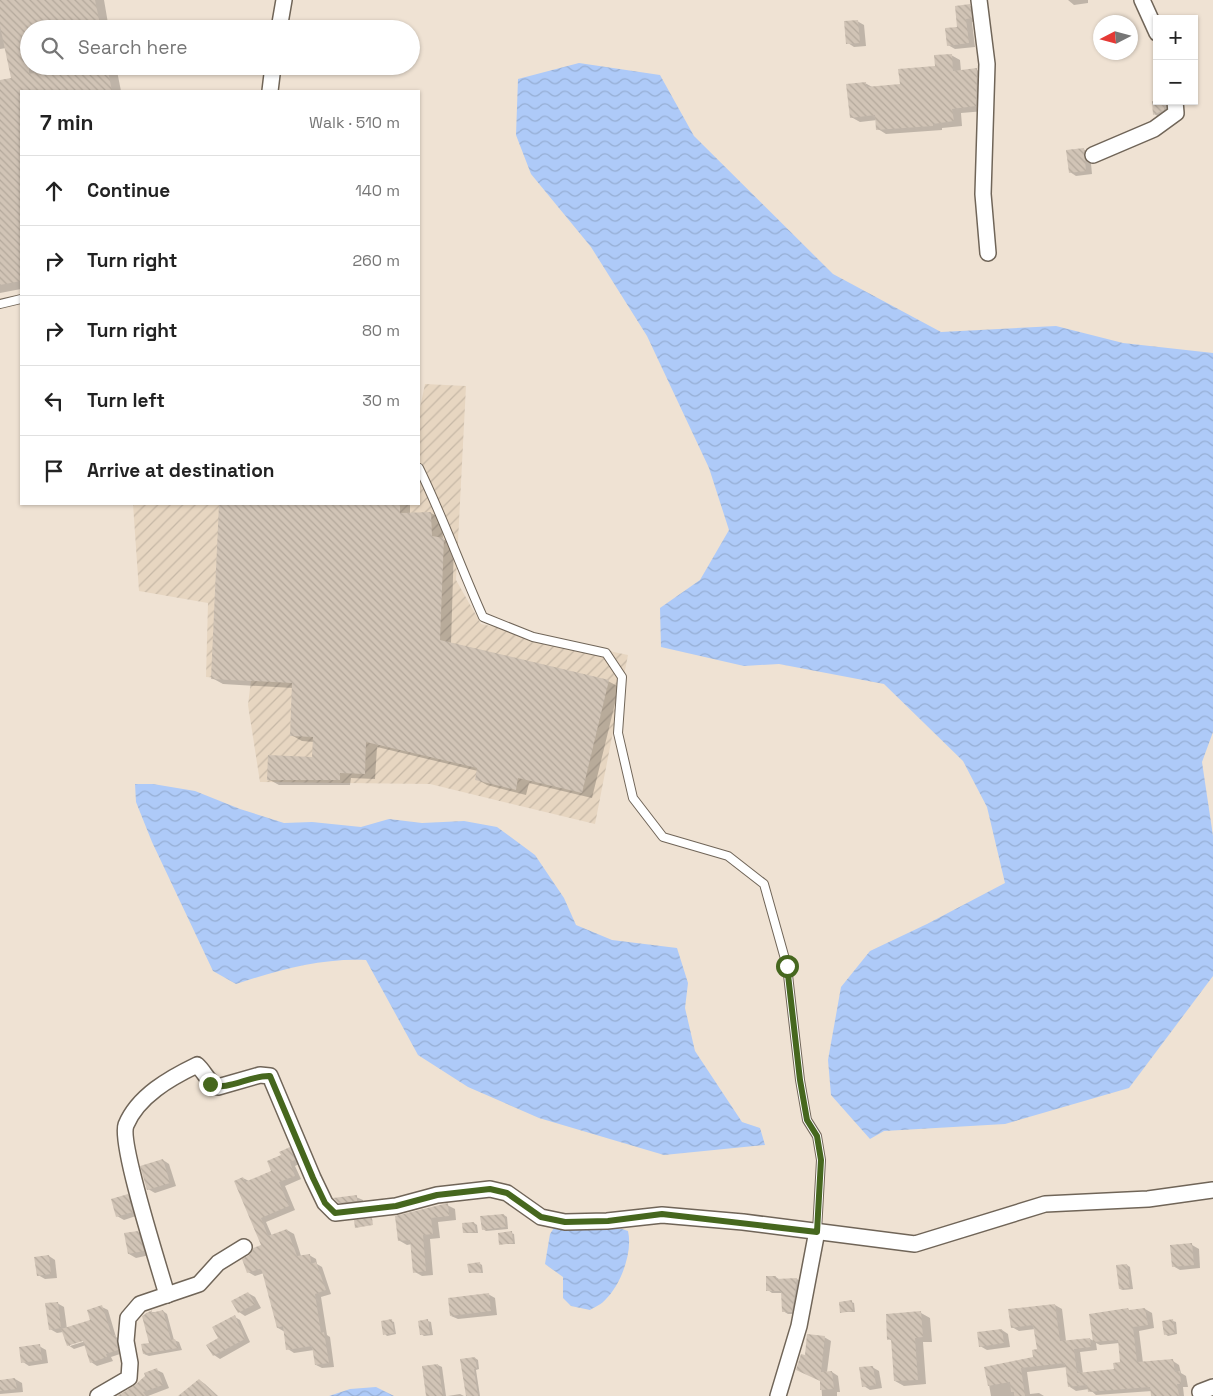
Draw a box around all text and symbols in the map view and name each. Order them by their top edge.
north arrow [1093,15,1138,60]
map controls [1153,15,1198,105]
button: + [1153,15,1198,60]
search box [20,20,420,75]
icon: search [38,34,66,62]
text: Search here [78,35,188,60]
button: − [1153,60,1198,105]
text: 7 min [40,109,93,136]
text: Walk · 510 m [309,112,400,133]
icon: ahead [40,177,68,205]
text: Continue [87,178,170,203]
text: 140 m [355,180,400,201]
icon: right [40,247,68,275]
text: Turn right [87,248,177,273]
text: 260 m [352,250,400,271]
icon: right [40,317,68,345]
text: Turn right [87,318,177,343]
text: 80 m [362,320,400,341]
icon: left [40,387,68,415]
text: Turn left [87,388,165,413]
text: 30 m [362,390,400,411]
icon: arrive [40,457,68,485]
text: Arrive at destination [87,458,275,483]
route start [776,955,799,978]
route end [199,1073,222,1096]

